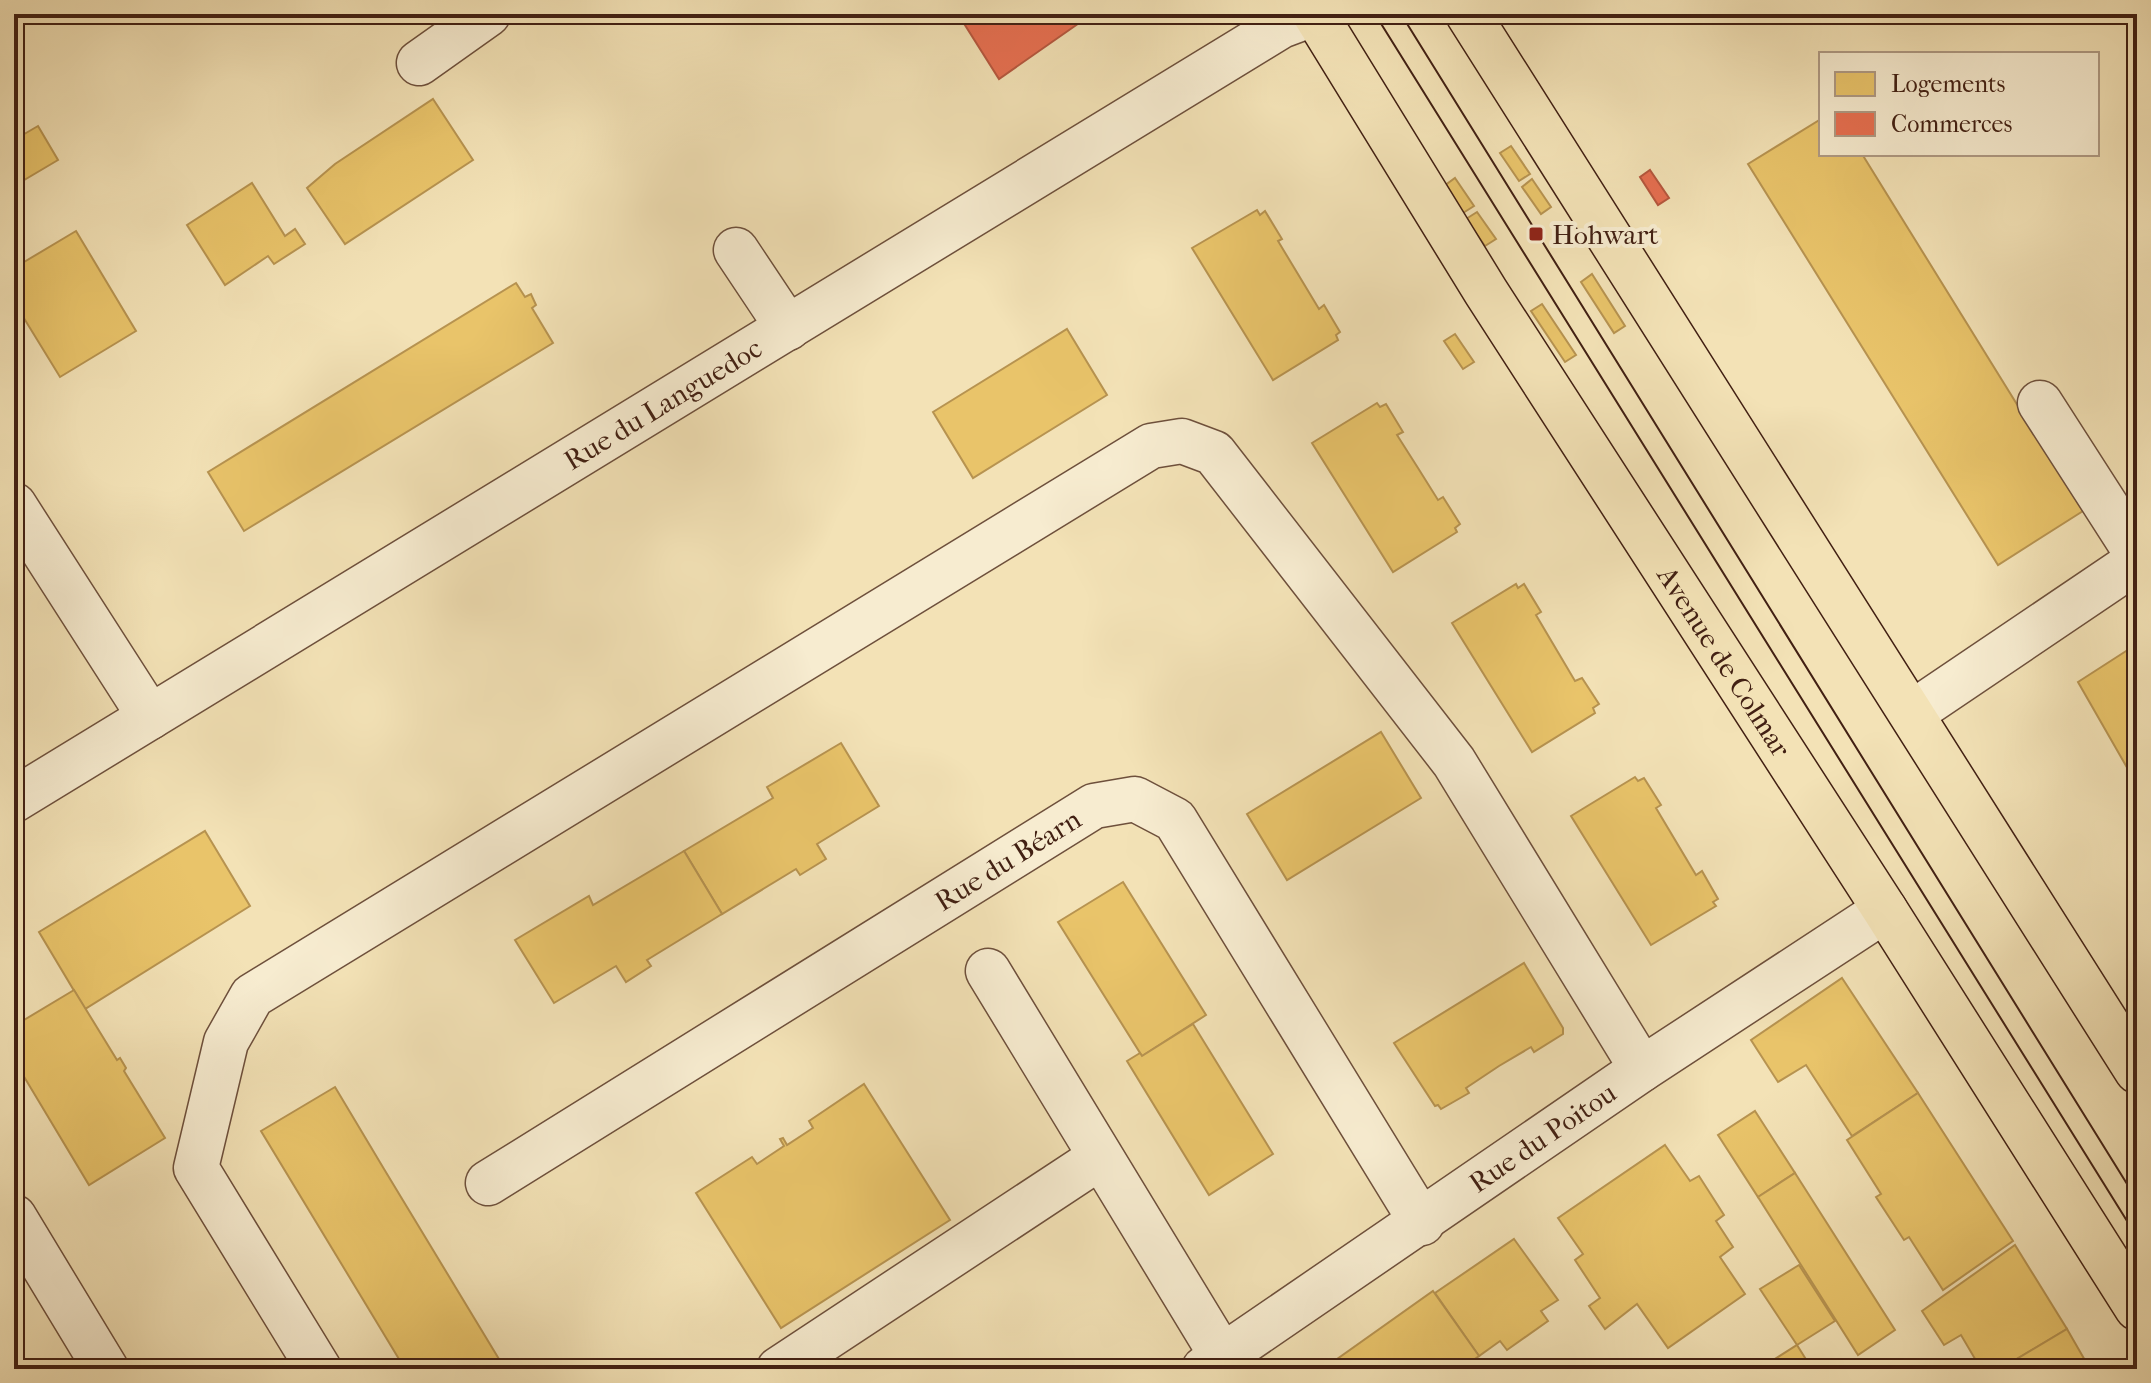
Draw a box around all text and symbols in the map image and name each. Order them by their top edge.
legend [1819,52,2099,156]
text: Logements [1891,70,2006,98]
text: Commerces [1891,110,2012,138]
place label: Hohwart [1552,218,1658,251]
marker: Hohwart [1527,225,1545,243]
street label: Rue du Languedoc [558,331,767,477]
street label: Avenue de Colmar [1650,559,1798,763]
street label: Rue du Béarn [929,802,1087,917]
street label: Rue du Poitou [1463,1075,1622,1199]

